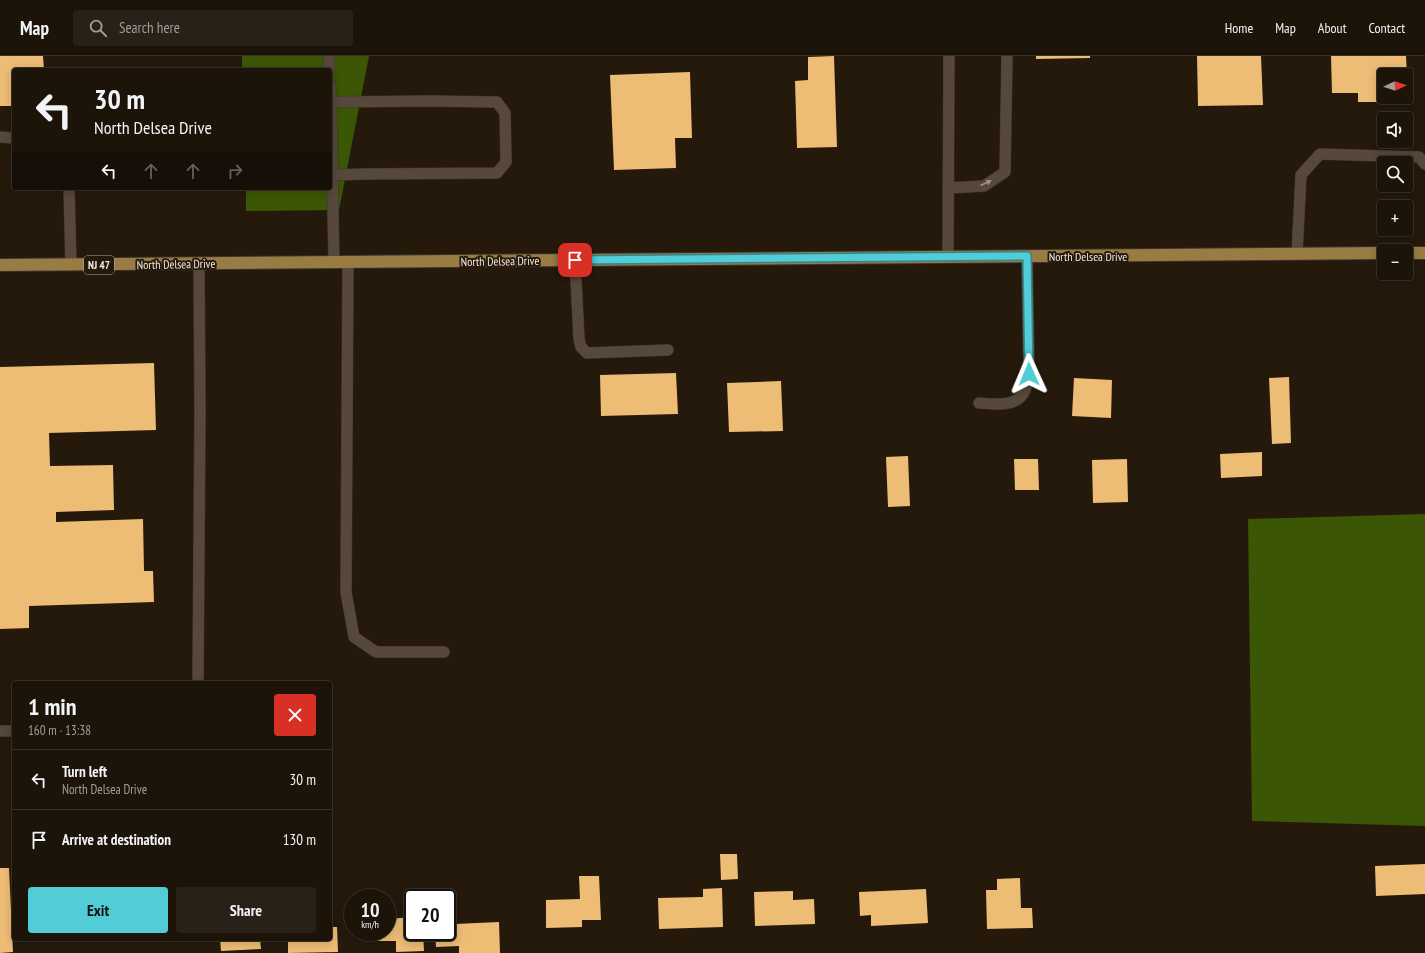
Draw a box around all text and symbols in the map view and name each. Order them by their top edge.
search box [73,10,353,46]
text: Map [20,16,49,40]
icon: search [87,17,109,39]
text: Search here [119,18,180,37]
text: Home [1225,19,1253,37]
text: Map [1275,19,1296,37]
text: About [1318,19,1347,37]
text: Contact [1369,19,1405,37]
north arrow [1377,68,1413,104]
map controls [1377,68,1413,280]
text: 30 m [94,80,145,117]
icon: left [28,84,80,136]
button: sound [1377,112,1413,148]
text: North Delsea Drive [94,116,212,139]
button: search [1377,156,1413,192]
icon: left [98,160,120,182]
icon: ahead [140,160,162,182]
icon: ahead [182,160,204,182]
icon: right [224,160,246,182]
one-way arrow [980,180,992,186]
button: + [1377,200,1413,236]
pin [558,243,592,277]
button: − [1377,244,1413,280]
icon: arrive [564,249,586,271]
street label: North Delsea Drive [1049,249,1127,264]
street label: North Delsea Drive [461,253,539,269]
road number: NJ 47 [84,256,114,274]
street label: North Delsea Drive [137,256,215,272]
position arrow [1008,353,1050,395]
text: 1 min [28,691,76,722]
button: close [274,694,316,736]
text: 160 m · 13:38 [28,722,91,739]
text: Turn left [62,762,107,781]
icon: left [28,769,50,791]
text: 30 m [290,770,316,789]
text: North Delsea Drive [62,781,147,798]
icon: arrive [28,829,50,851]
text: Arrive at destination [62,830,171,849]
text: 130 m [283,830,316,849]
button: Exit [28,887,168,933]
button: Share [176,887,316,933]
speed limit sign: 20 [404,889,456,941]
text: 10 [360,897,380,923]
text: km/h [361,918,379,931]

